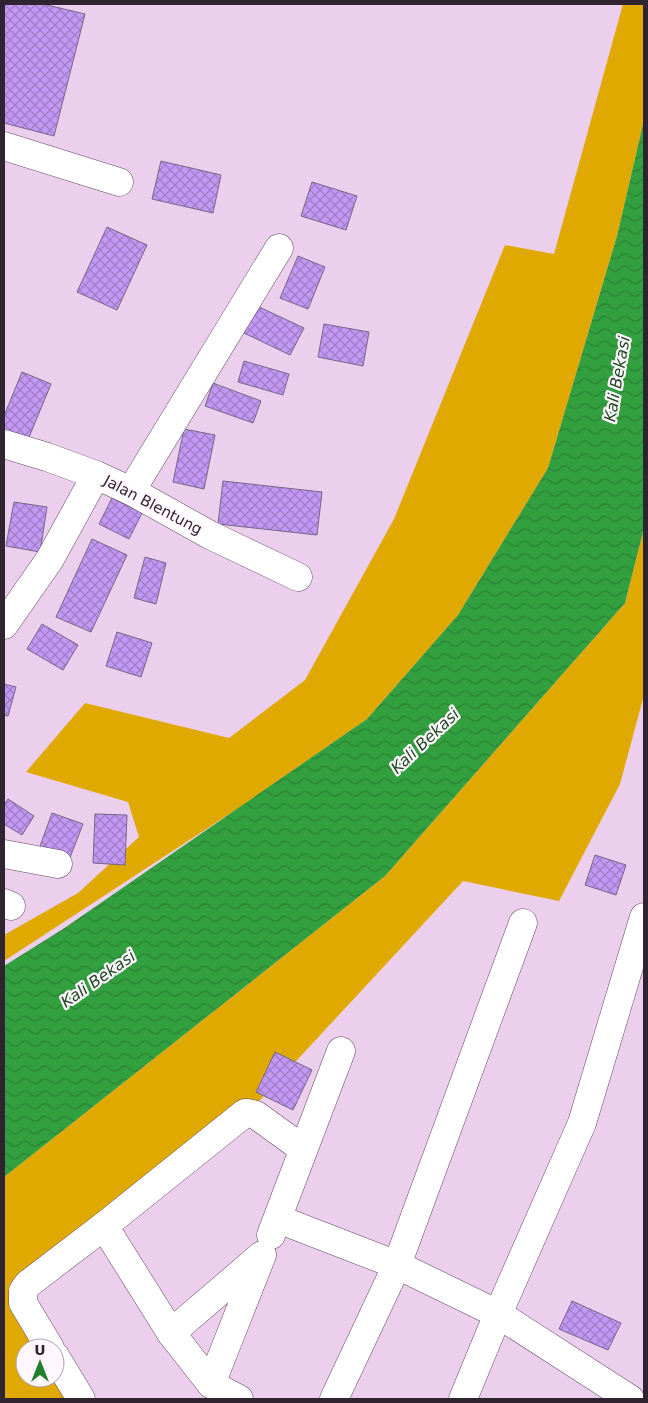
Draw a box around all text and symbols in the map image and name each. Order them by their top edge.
water label: Kali Bekasi [600,334,634,423]
street label: Jalan Blentung [100,471,205,539]
water label: Kali Bekasi [387,704,463,777]
water label: Kali Bekasi [57,946,139,1012]
north arrow [15,1338,65,1388]
text: U [34,1342,46,1358]

